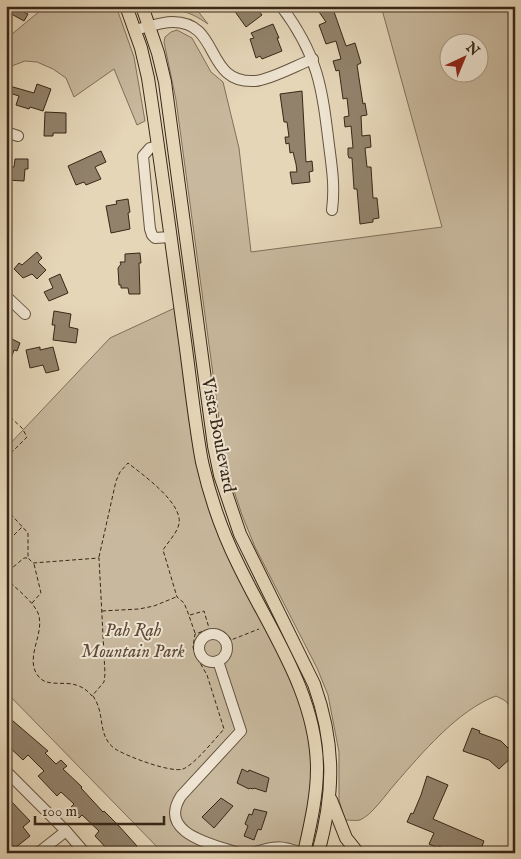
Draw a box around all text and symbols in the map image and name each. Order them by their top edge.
north arrow [438,32,488,82]
text: N [461,38,483,60]
street label: Vista Boulevard [195,375,240,495]
park label: Pah Rah Mountain Park [81,620,185,664]
scale bar [35,794,164,826]
text: 100 m [42,802,78,821]

